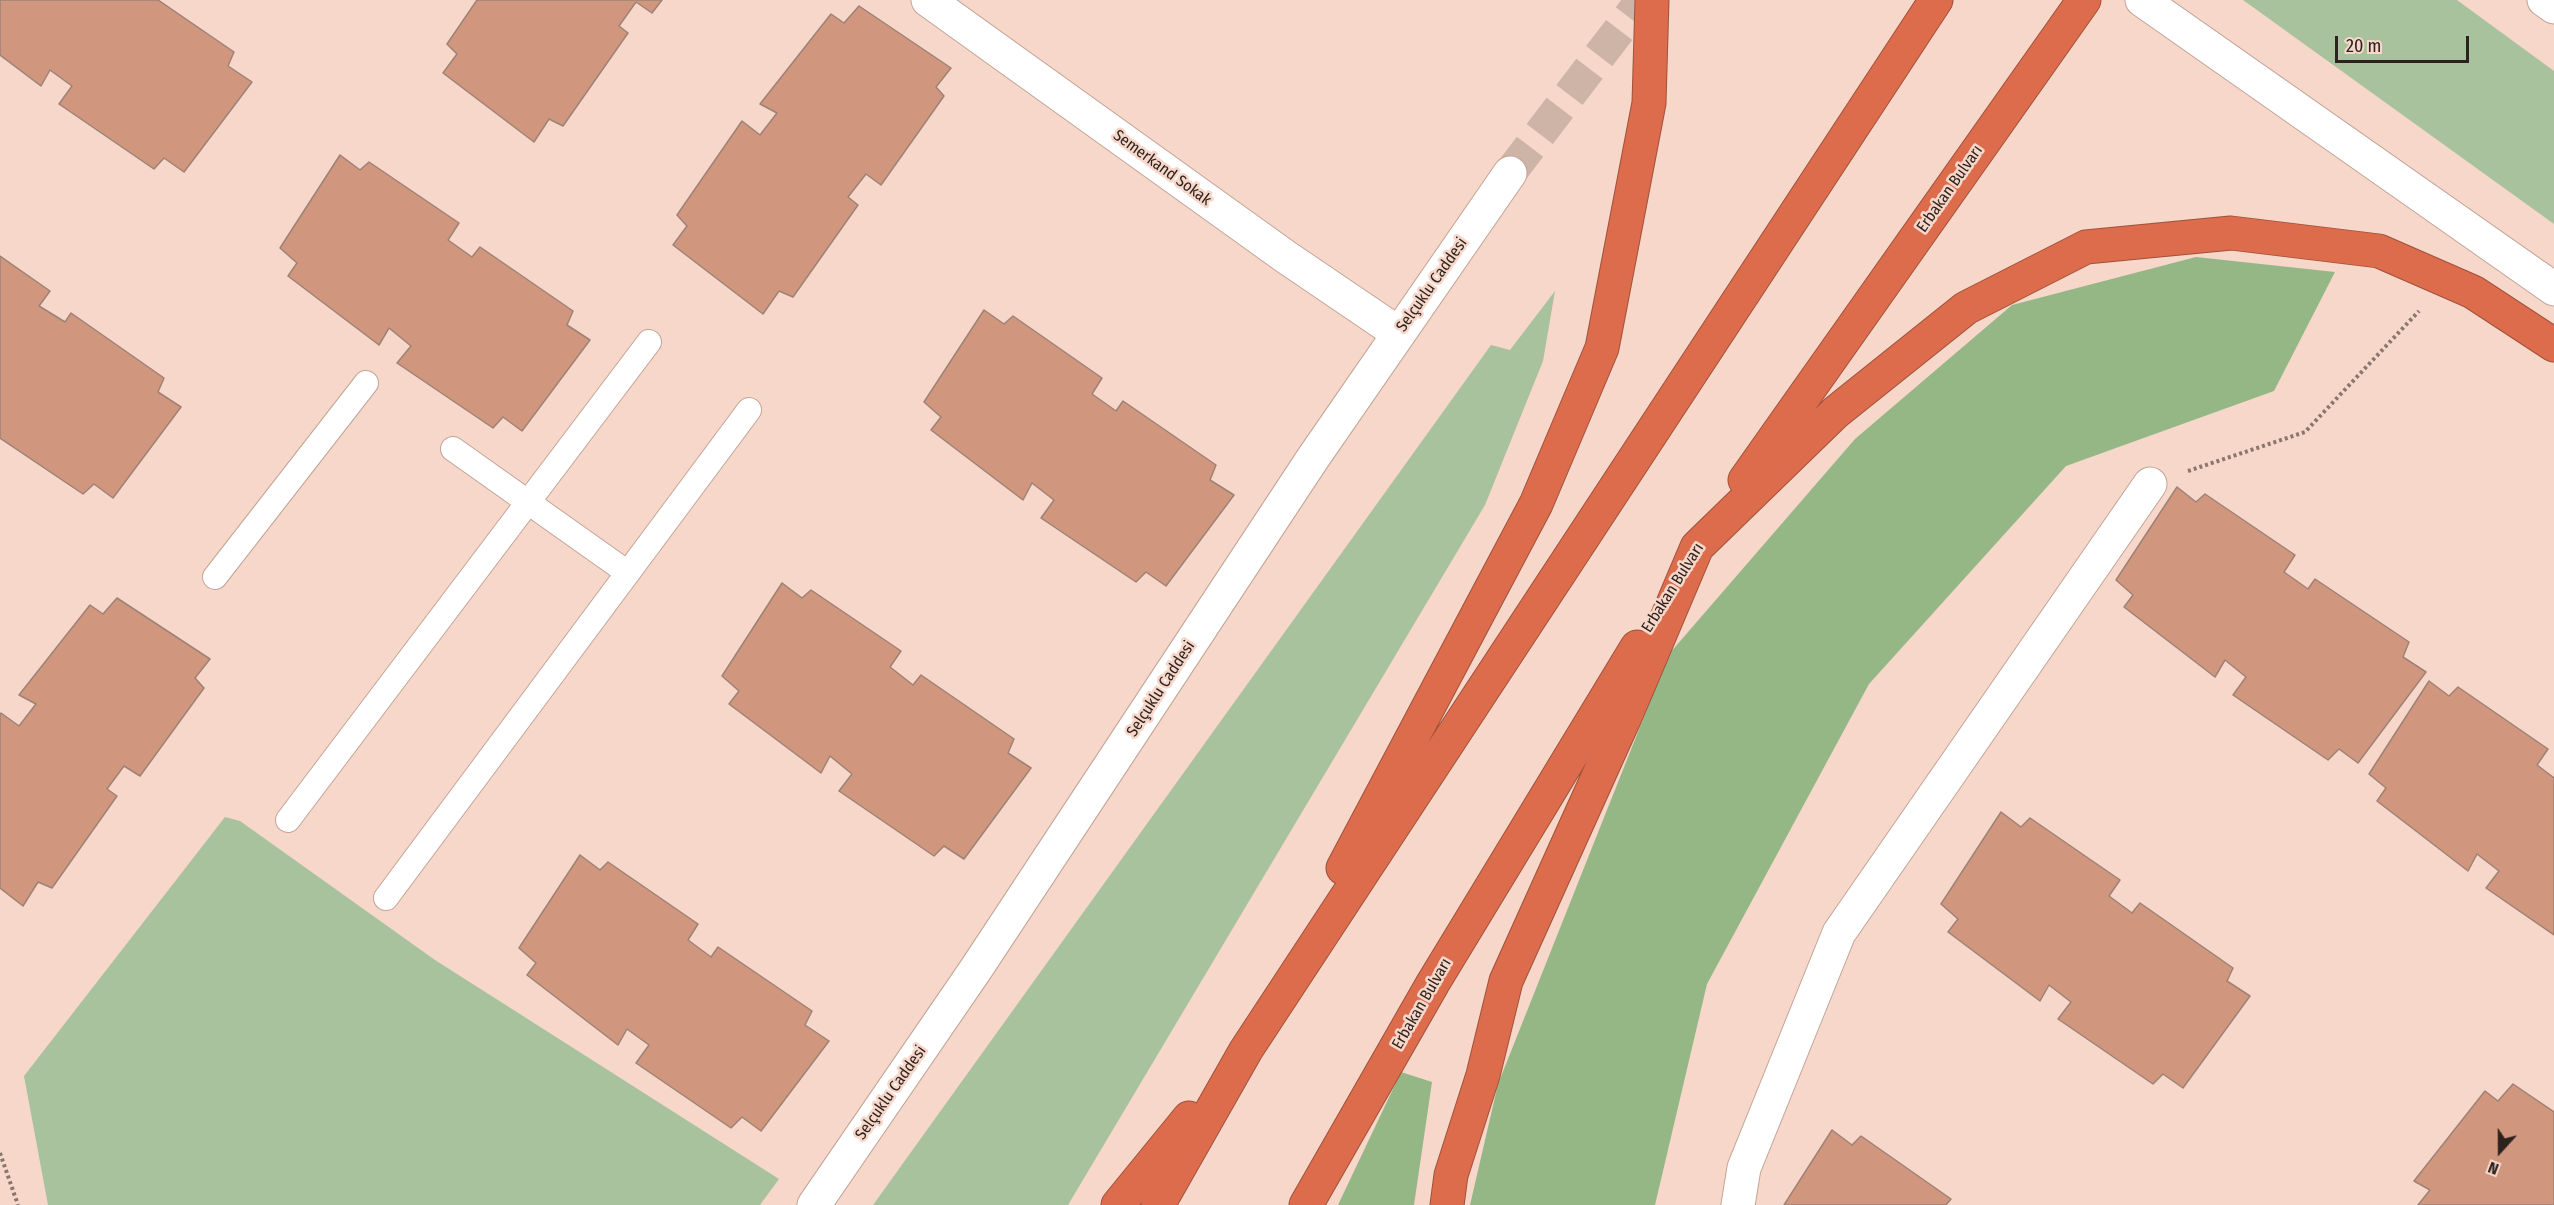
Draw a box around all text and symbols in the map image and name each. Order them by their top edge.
scale bar [2338,24,2472,62]
text: 20 m [2346,35,2381,57]
street label: Semerkand Sokak [1109,126,1215,210]
street label: Erbakan Bulvarı [1913,142,1987,236]
street label: Selçuklu Caddesi [1392,234,1472,336]
street label: Erbakan Bulvarı [1638,540,1708,636]
street label: Selçuklu Caddesi [1123,637,1199,741]
street label: Erbakan Bulvarı [1388,955,1456,1053]
street label: Selçuklu Caddesi [851,1042,931,1144]
north arrow [2470,1121,2530,1181]
text: N [2485,1158,2501,1179]

